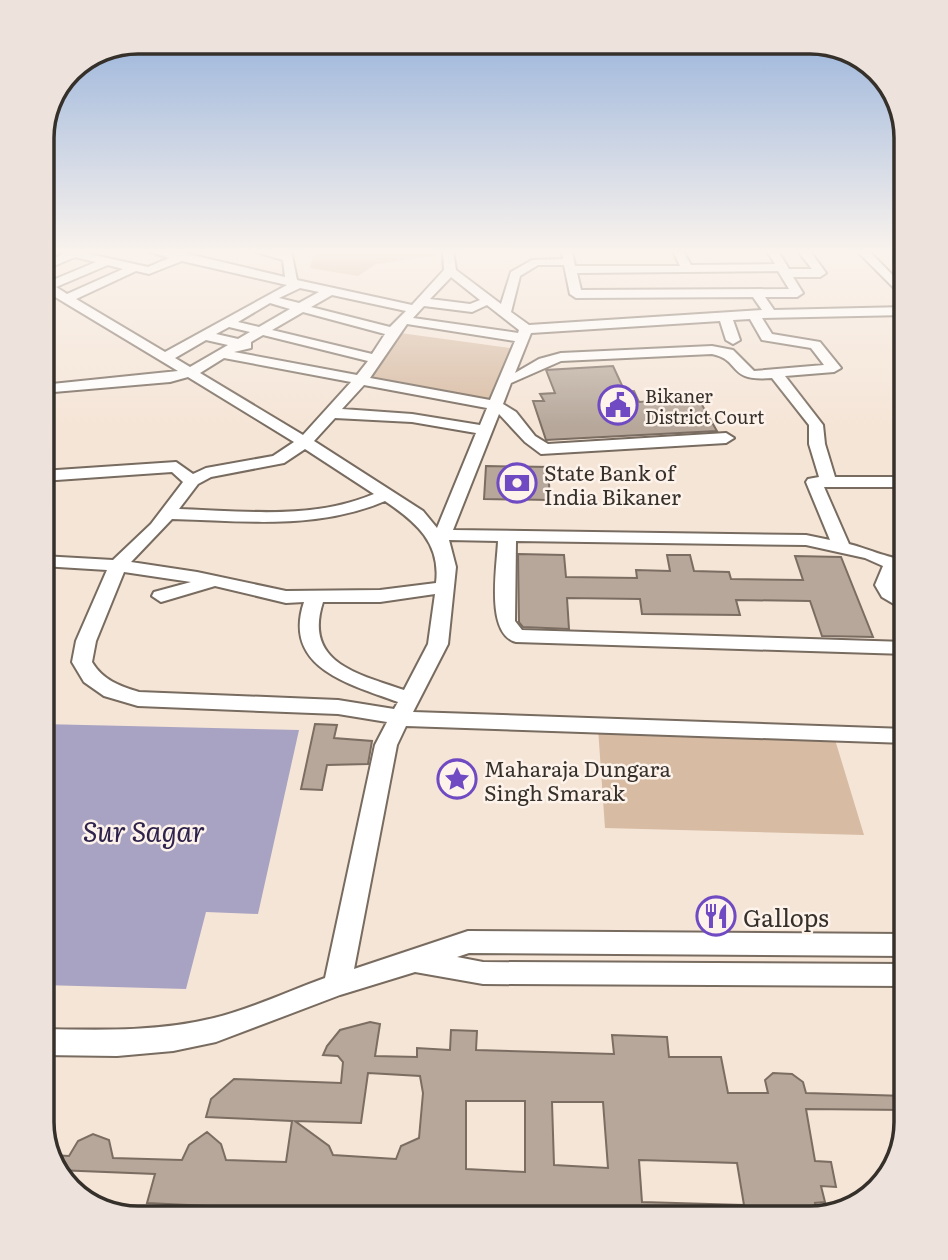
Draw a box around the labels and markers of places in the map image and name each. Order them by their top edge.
place label: Bikaner District Court [645,382,765,430]
public building icon: Bikaner District Court [597,384,639,426]
place label: State Bank of India Bikaner [544,456,681,511]
bank icon: State Bank of India Bikaner [496,462,538,504]
place label: Maharaja Dungara Singh Smarak [484,752,671,807]
place icon: Maharaja Dungara Singh Smarak [436,758,478,800]
restaurant icon: Gallops [695,895,737,937]
place label: Gallops [743,899,829,934]

